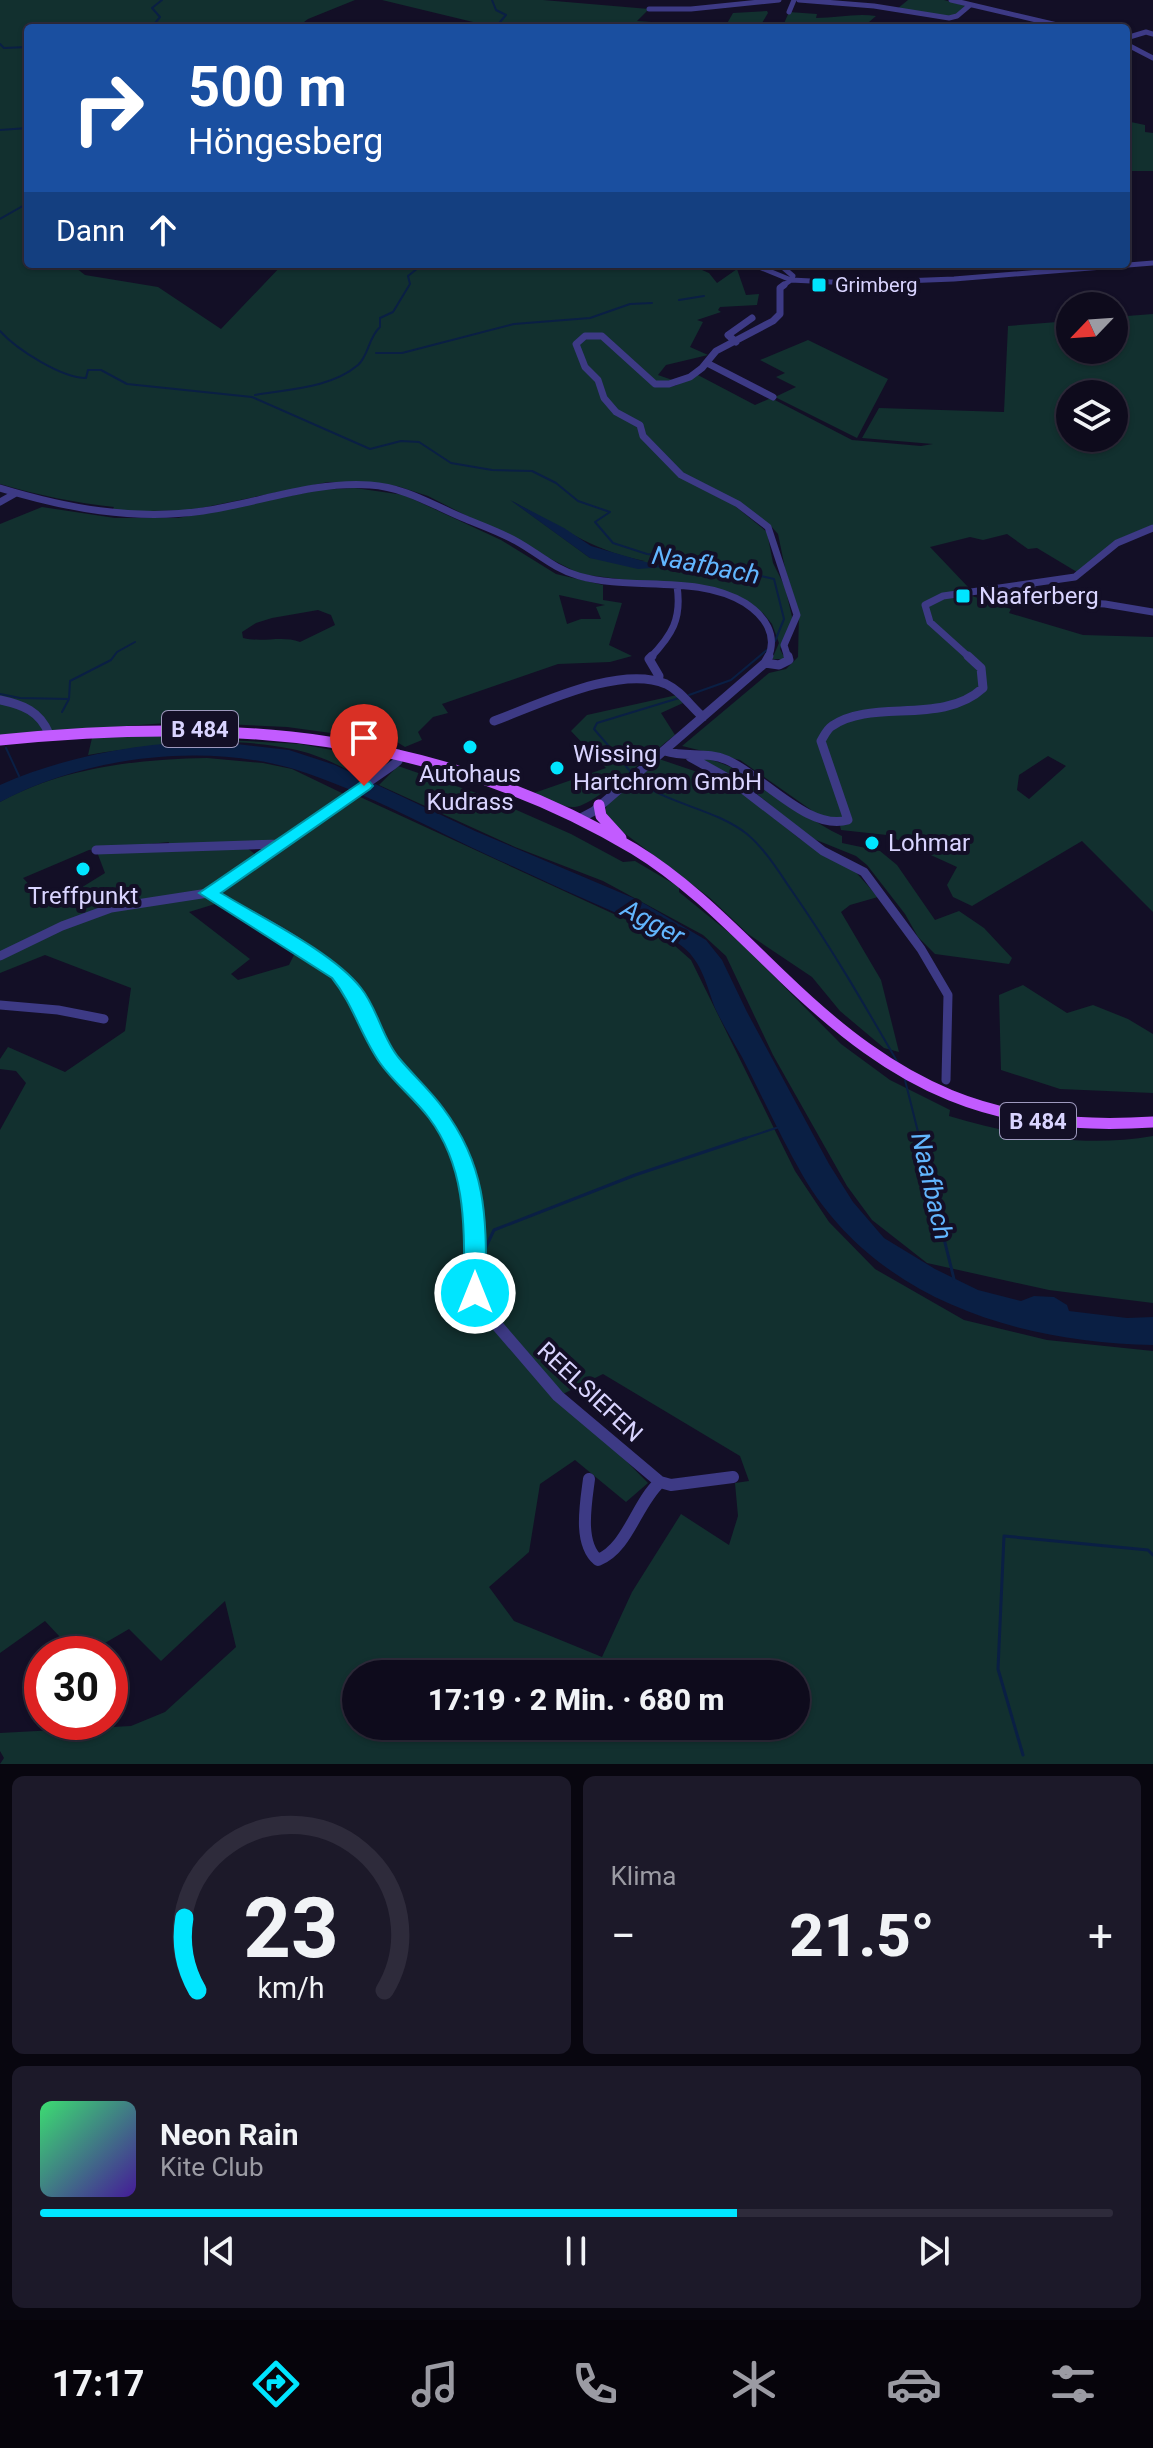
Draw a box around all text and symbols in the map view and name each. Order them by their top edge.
text: 500 m [188,54,347,120]
icon: right [56,56,160,160]
text: Höngesberg [188,121,383,163]
icon: ahead [141,208,185,252]
text: Dann [56,213,125,248]
place label: Grimberg [835,273,917,297]
marker: Grimberg [810,276,828,294]
north arrow [1056,292,1128,364]
map controls [1056,292,1128,452]
button: layers [1056,380,1128,452]
water label: Naafbach [650,540,762,590]
place label: Naaferberg [979,582,1099,610]
marker: Naaferberg [954,587,972,605]
pin [330,704,398,786]
road number: B 484 [162,711,238,747]
icon: arrive [342,716,386,760]
marker: Autohaus Kudrass [461,738,479,756]
place label: Wissing Hartchrom GmbH [573,740,762,796]
marker: Wissing Hartchrom GmbH [548,759,566,777]
place label: Autohaus Kudrass [419,760,521,816]
place label: Lohmar [888,829,970,857]
marker: Lohmar [863,834,881,852]
marker: Treffpunkt [74,860,92,878]
place label: Treffpunkt [28,882,139,910]
water label: Agger [615,892,691,952]
road number: B 484 [1000,1103,1076,1139]
water label: Naafbach [905,1129,959,1243]
position arrow [433,1251,517,1335]
street label: REELSIEFEN [532,1336,648,1448]
speed limit sign: 30 [24,1636,128,1740]
text: 17:19 · 2 Min. · 680 m [428,1682,724,1717]
text: Klima [611,1861,676,1891]
text: 23 [244,1880,339,1977]
text: 21.5° [789,1900,934,1971]
text: − [611,1910,636,1962]
text: + [1088,1910,1113,1962]
text: km/h [258,1971,325,2005]
text: Neon Rain [160,2117,299,2152]
text: Kite Club [160,2152,264,2182]
icon: previous [197,2229,241,2273]
icon: pause [554,2229,598,2273]
icon: next [912,2229,956,2273]
icon: directions [248,2356,304,2412]
icon: music [407,2356,463,2412]
icon: phone [567,2356,623,2412]
icon: climate [726,2356,782,2412]
icon: car [886,2356,942,2412]
icon: filters [1045,2356,1101,2412]
text: 17:17 [52,2363,144,2405]

